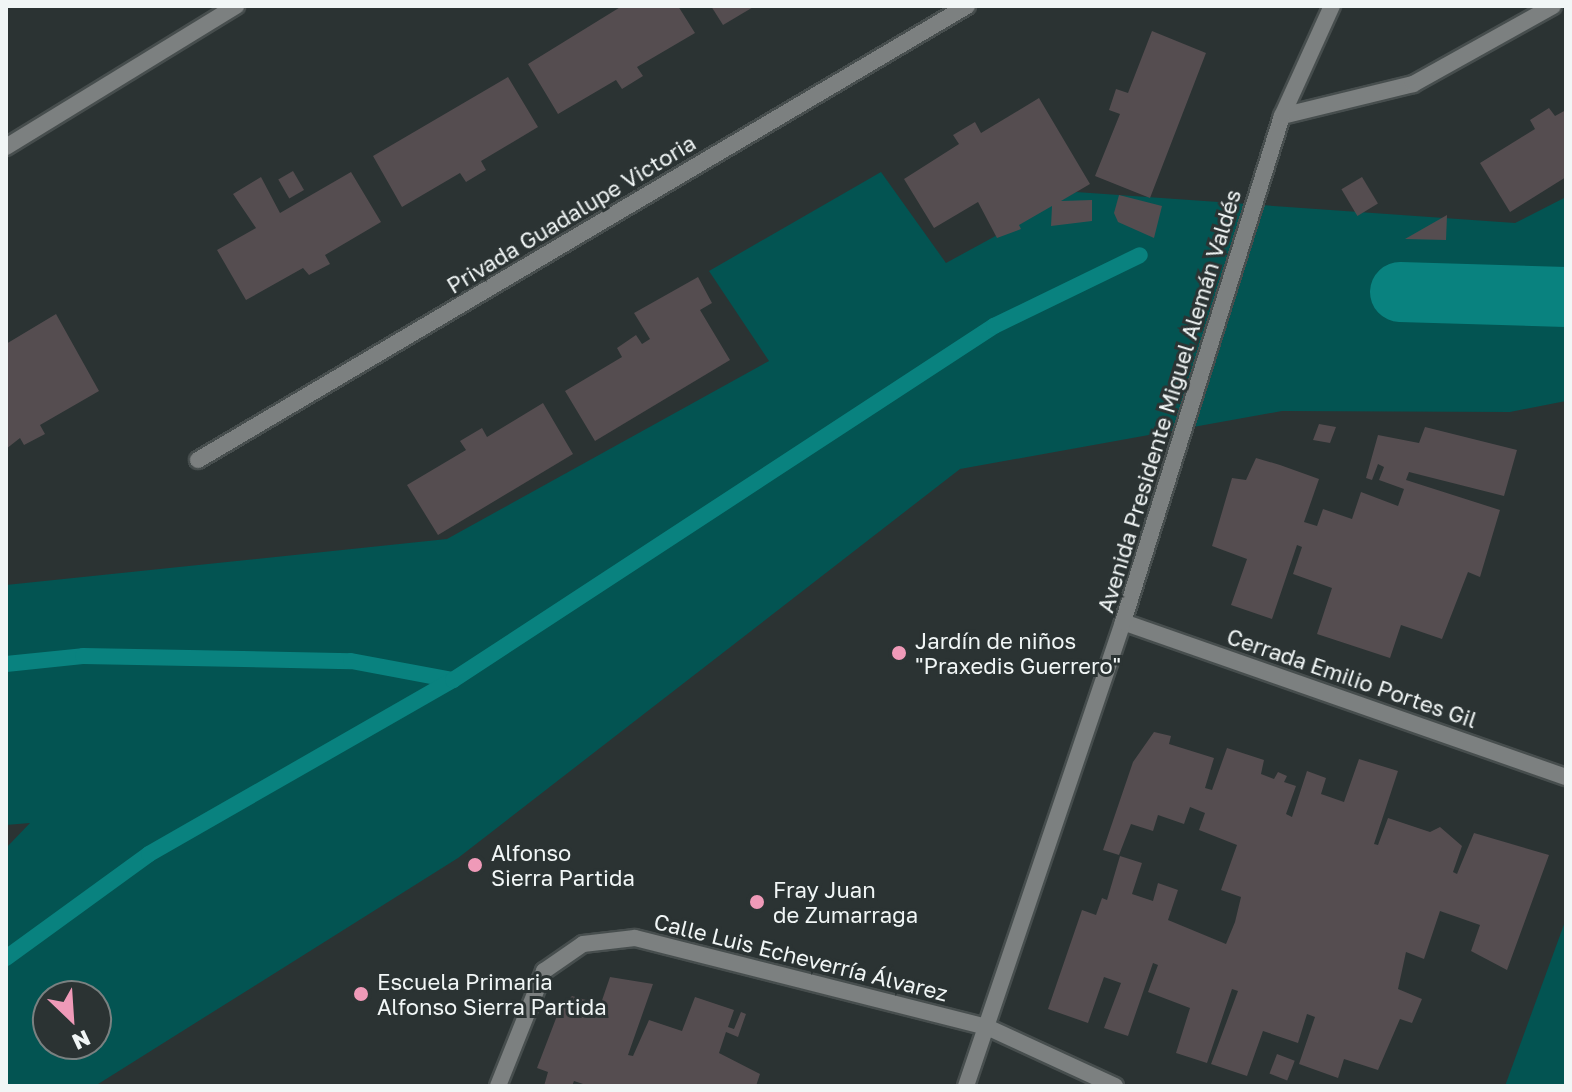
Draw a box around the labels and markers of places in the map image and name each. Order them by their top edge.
place label: Jardín de niños "Praxedis Guerrero" [915,627,1121,678]
marker: Jardín de niños "Praxedis Guerrero" [890,644,908,662]
place label: Alfonso Sierra Partida [491,839,635,890]
marker: Alfonso Sierra Partida [466,856,484,874]
place label: Fray Juan de Zumarraga [773,876,918,928]
marker: Fray Juan de Zumarraga [748,893,766,911]
place label: Escuela Primaria Alfonso Sierra Partida [377,968,607,1020]
marker: Escuela Primaria Alfonso Sierra Partida [352,985,370,1003]

